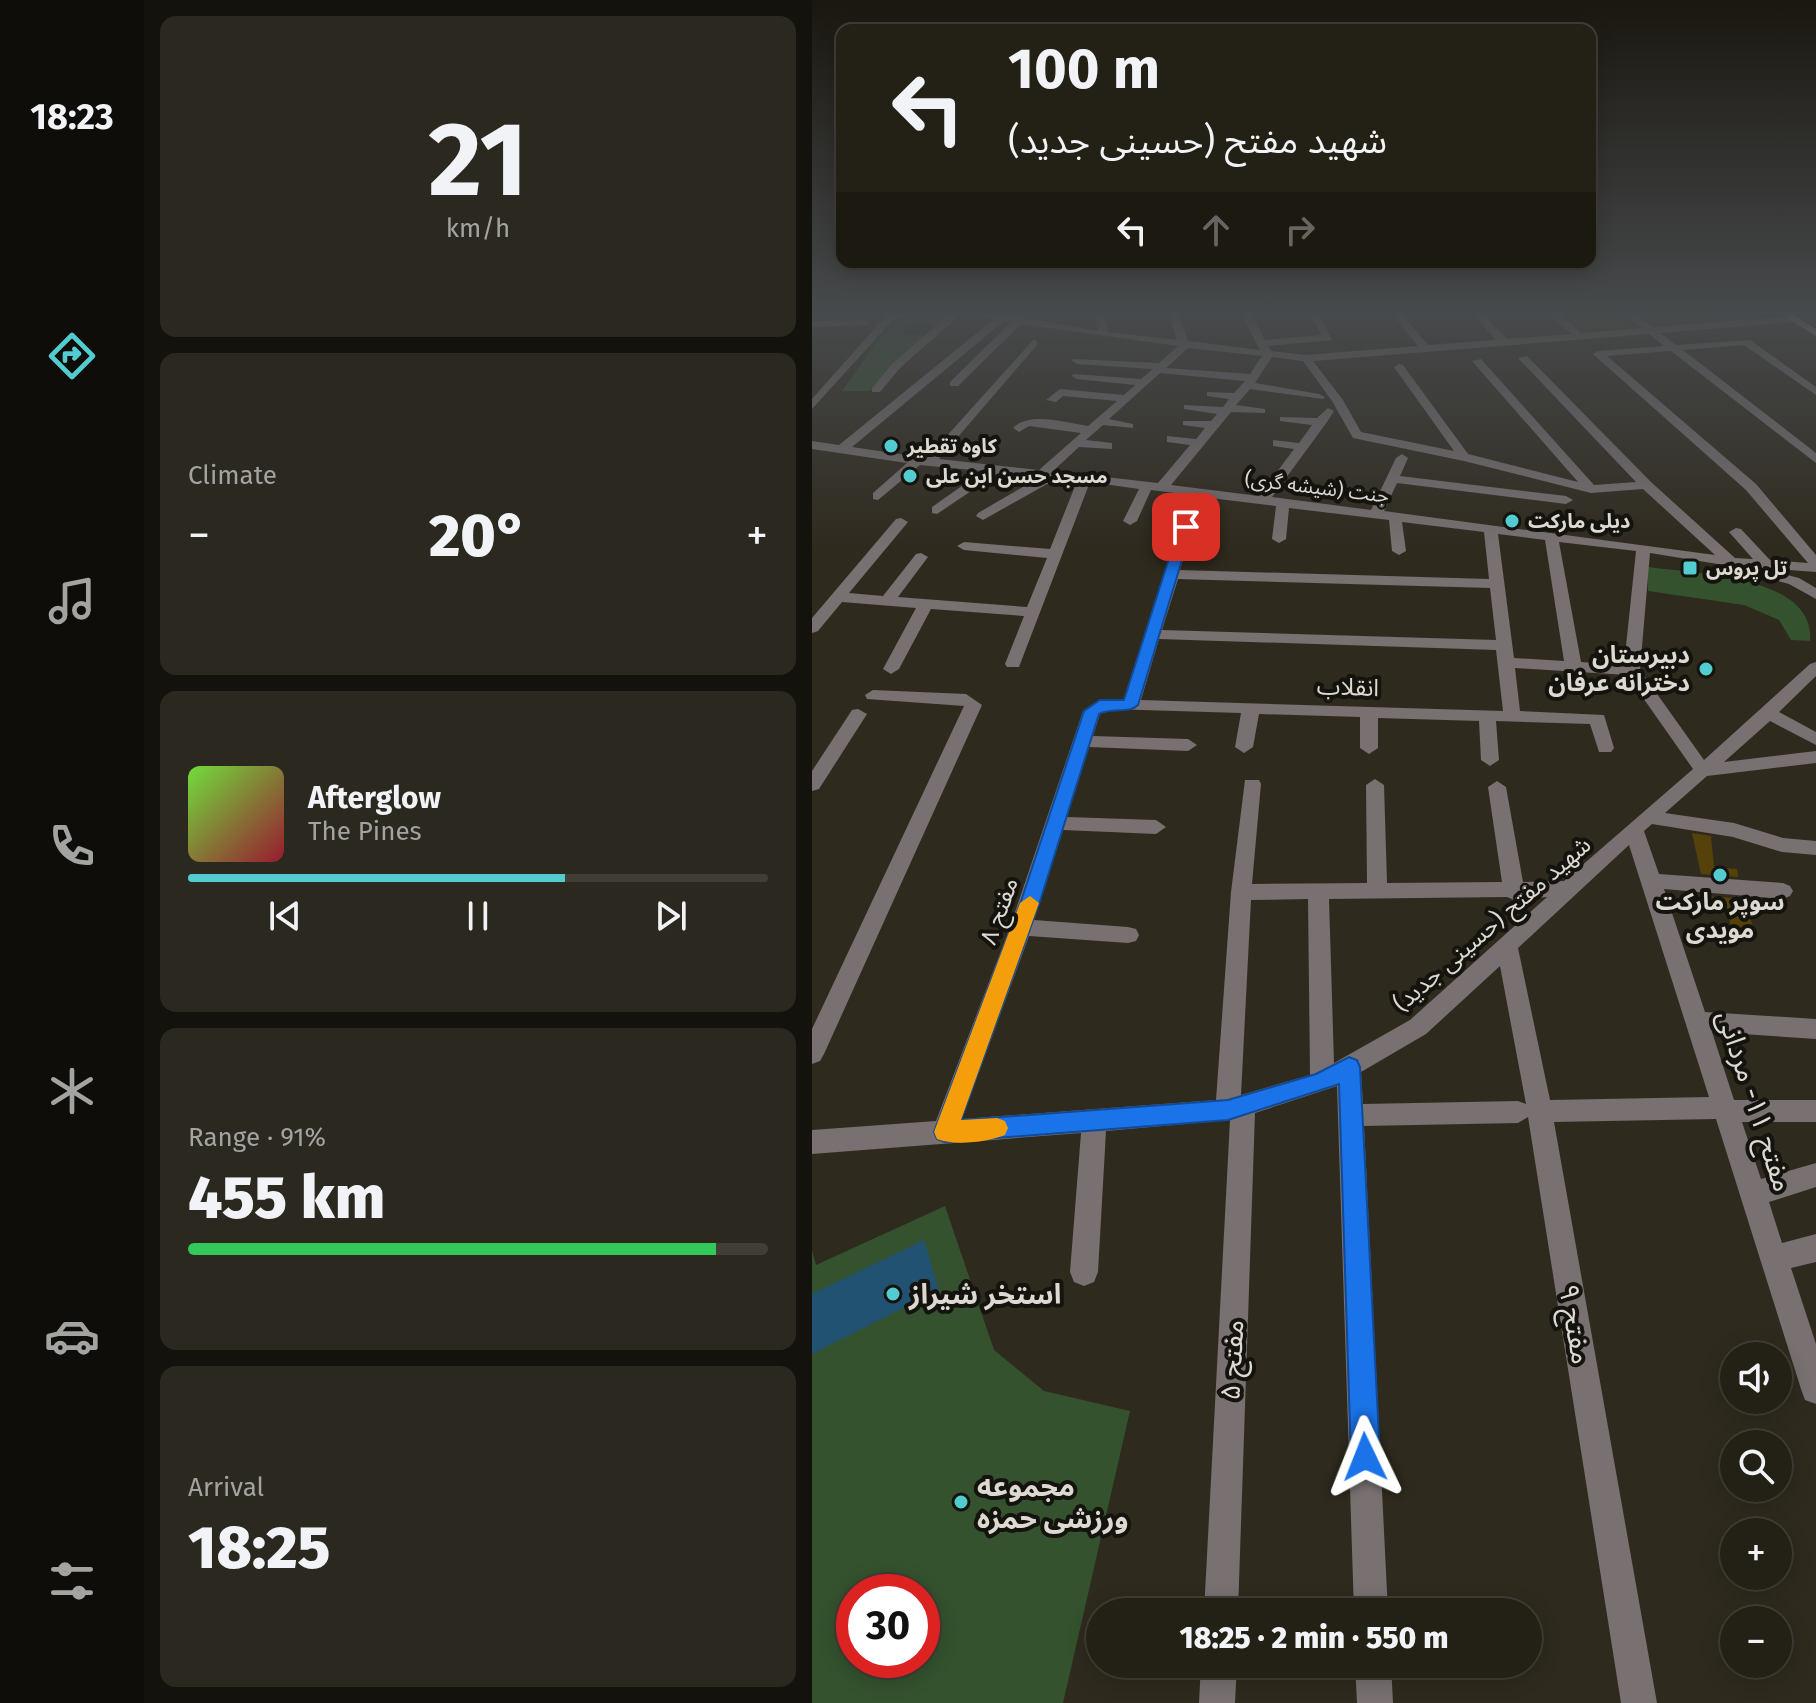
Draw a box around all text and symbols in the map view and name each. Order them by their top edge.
text: 100 m [1008,36,1160,103]
icon: left [876,56,980,160]
text: 18:23 [30,95,114,139]
text: 21 [428,98,528,223]
text: شهید مفتح (حسینی جدید) [1008,119,1387,163]
icon: left [1110,208,1154,252]
icon: ahead [1194,208,1238,252]
icon: right [1278,208,1322,252]
text: km/h [446,213,510,244]
icon: directions [44,328,100,384]
place label: کاوه تقطیر [906,434,998,458]
marker: کاوه تقطیر [882,437,900,455]
text: Climate [188,460,277,491]
place label: مسجد حسن ابن علی [926,464,1108,488]
street label: جنت (شیشه گری) [1243,466,1391,508]
marker: مسجد حسن ابن علی [901,467,919,485]
pin [1152,493,1220,561]
text: 20° [429,500,527,572]
icon: arrive [1164,505,1208,549]
text: − [188,509,210,562]
text: + [746,509,768,562]
place label: دیلی مارکت [1528,509,1630,533]
marker: دیلی مارکت [1503,512,1521,530]
place label: تل پروس [1706,556,1787,582]
marker: تل پروس [1681,559,1699,577]
icon: music [44,573,100,629]
place label: دبیرستان دخترانه عرفان [1548,641,1690,697]
marker: دبیرستان دخترانه عرفان [1697,660,1715,678]
street label: انقلاب [1316,672,1380,702]
text: Afterglow [308,780,441,816]
text: The Pines [308,816,422,847]
icon: phone [44,818,100,874]
street label: شهید مفتح (حسینی جدید) [1388,831,1598,1020]
marker: سوپر مارکت مویدی [1711,866,1729,884]
street label: مفتح ۸ [974,874,1027,949]
place label: سوپر مارکت مویدی [1655,888,1785,944]
icon: previous [263,894,307,938]
icon: pause [456,894,500,938]
icon: next [649,894,693,938]
street label: مفتح ۱۱- مردانی [1706,1006,1800,1197]
icon: climate [44,1063,100,1119]
text: Range · 91% [188,1122,326,1153]
text: 455 km [188,1162,385,1234]
place label: استخر شیراز [908,1278,1061,1311]
street label: مفتح ۹ [1548,1281,1598,1367]
marker: استخر شیراز [884,1285,902,1303]
icon: car [44,1308,100,1364]
street label: مفتح ۵ [1213,1319,1255,1401]
map controls [1720,1342,1792,1678]
button: sound [1720,1342,1792,1414]
position arrow [1323,1415,1407,1499]
button: search [1720,1430,1792,1502]
place label: مجموعه ورزشی حمزه [977,1470,1128,1535]
text: Arrival [188,1472,264,1503]
marker: مجموعه ورزشی حمزه [952,1493,970,1511]
text: 18:25 [188,1512,330,1584]
button: + [1720,1518,1792,1590]
icon: filters [44,1553,100,1609]
speed limit sign: 30 [836,1574,940,1678]
button: − [1720,1606,1792,1678]
text: 18:25 · 2 min · 550 m [1180,1620,1448,1656]

